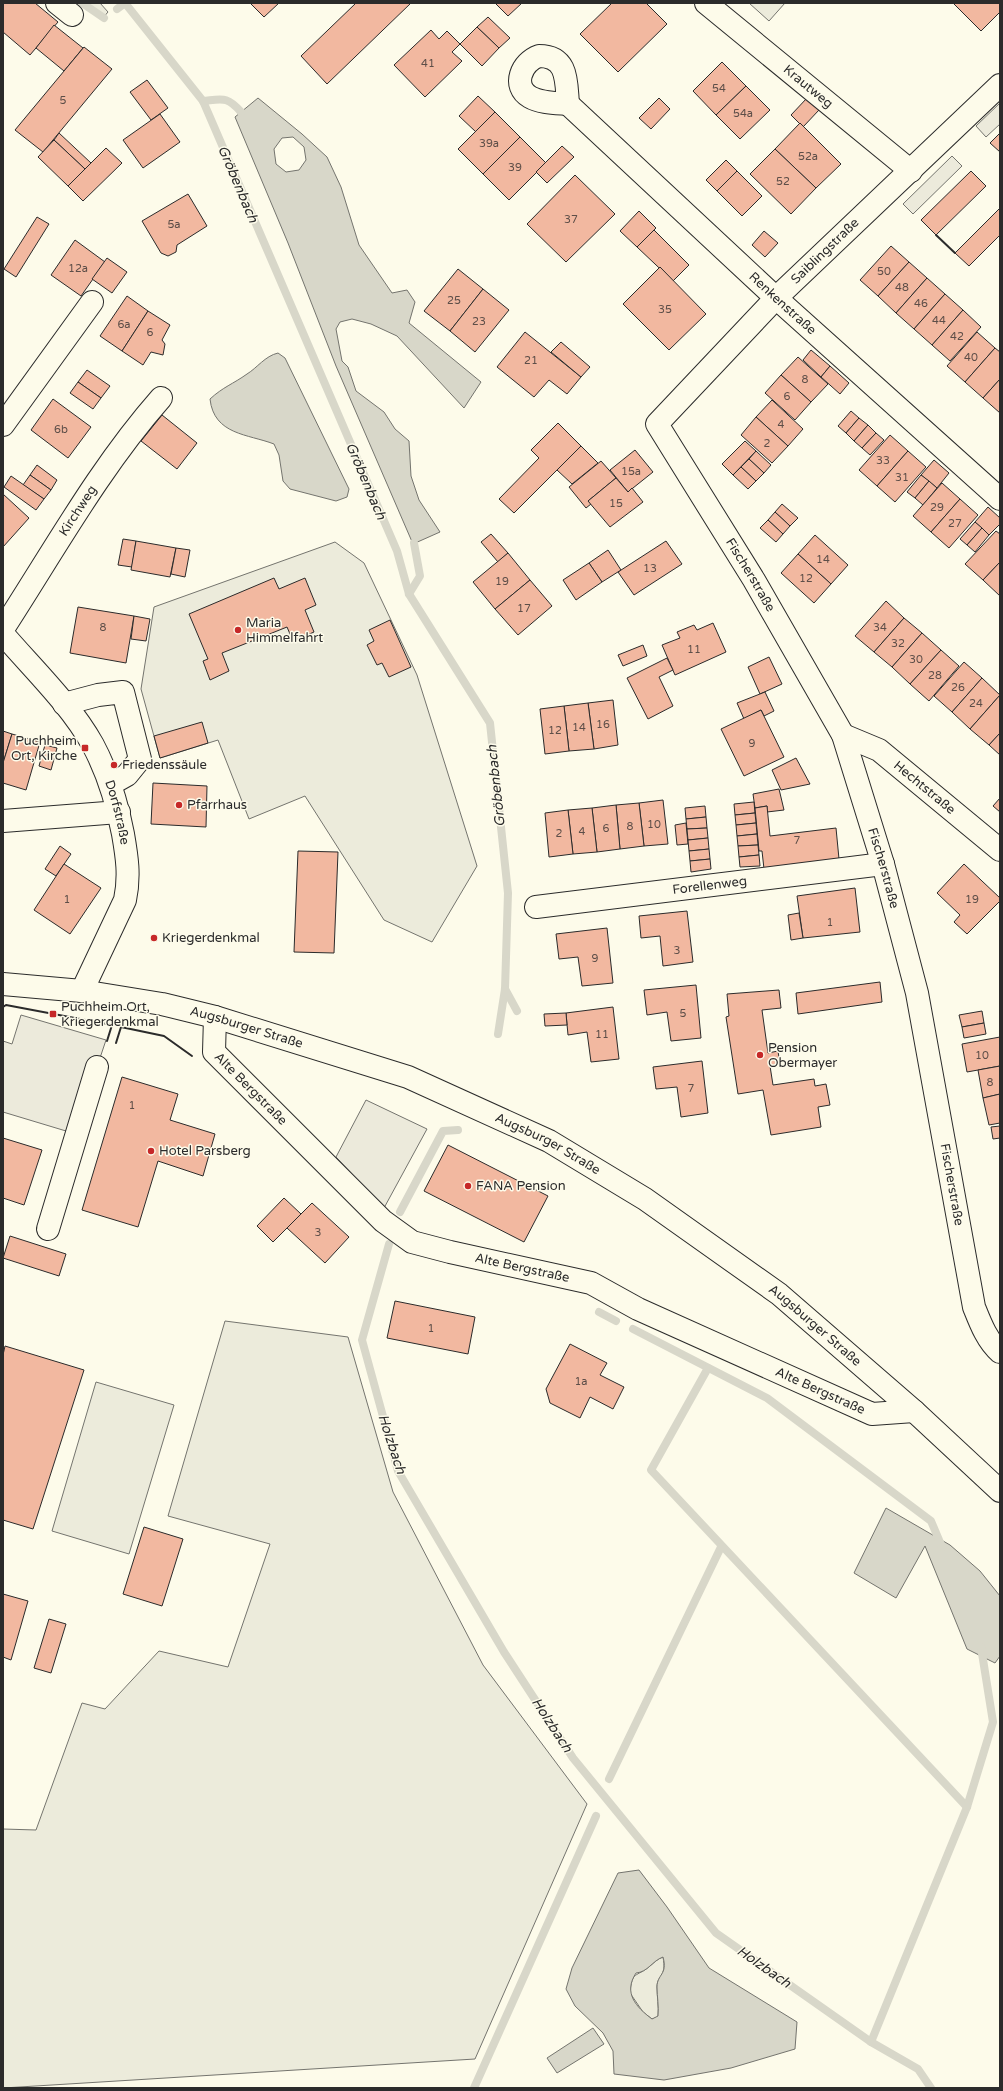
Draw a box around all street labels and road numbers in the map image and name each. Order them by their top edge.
street label: Krautweg [780,62,836,112]
street label: Saiblingstraße [788,215,862,287]
street label: Renkenstraße [746,269,820,338]
street label: Kirchweg [56,482,100,539]
street label: Fischerstraße [722,535,779,615]
street label: Hechtstraße [890,757,959,818]
street label: Dorfstraße [101,778,133,846]
street label: Fischerstraße [864,826,902,910]
street label: Forellenweg [672,873,748,898]
street label: Augsburger Straße [188,1003,305,1052]
street label: Alte Bergstraße [211,1049,291,1129]
street label: Augsburger Straße [493,1110,603,1178]
street label: Fischerstraße [936,1142,967,1227]
street label: Alte Bergstraße [473,1250,571,1286]
street label: Augsburger Straße [766,1281,865,1370]
street label: Alte Bergstraße [773,1364,868,1418]

